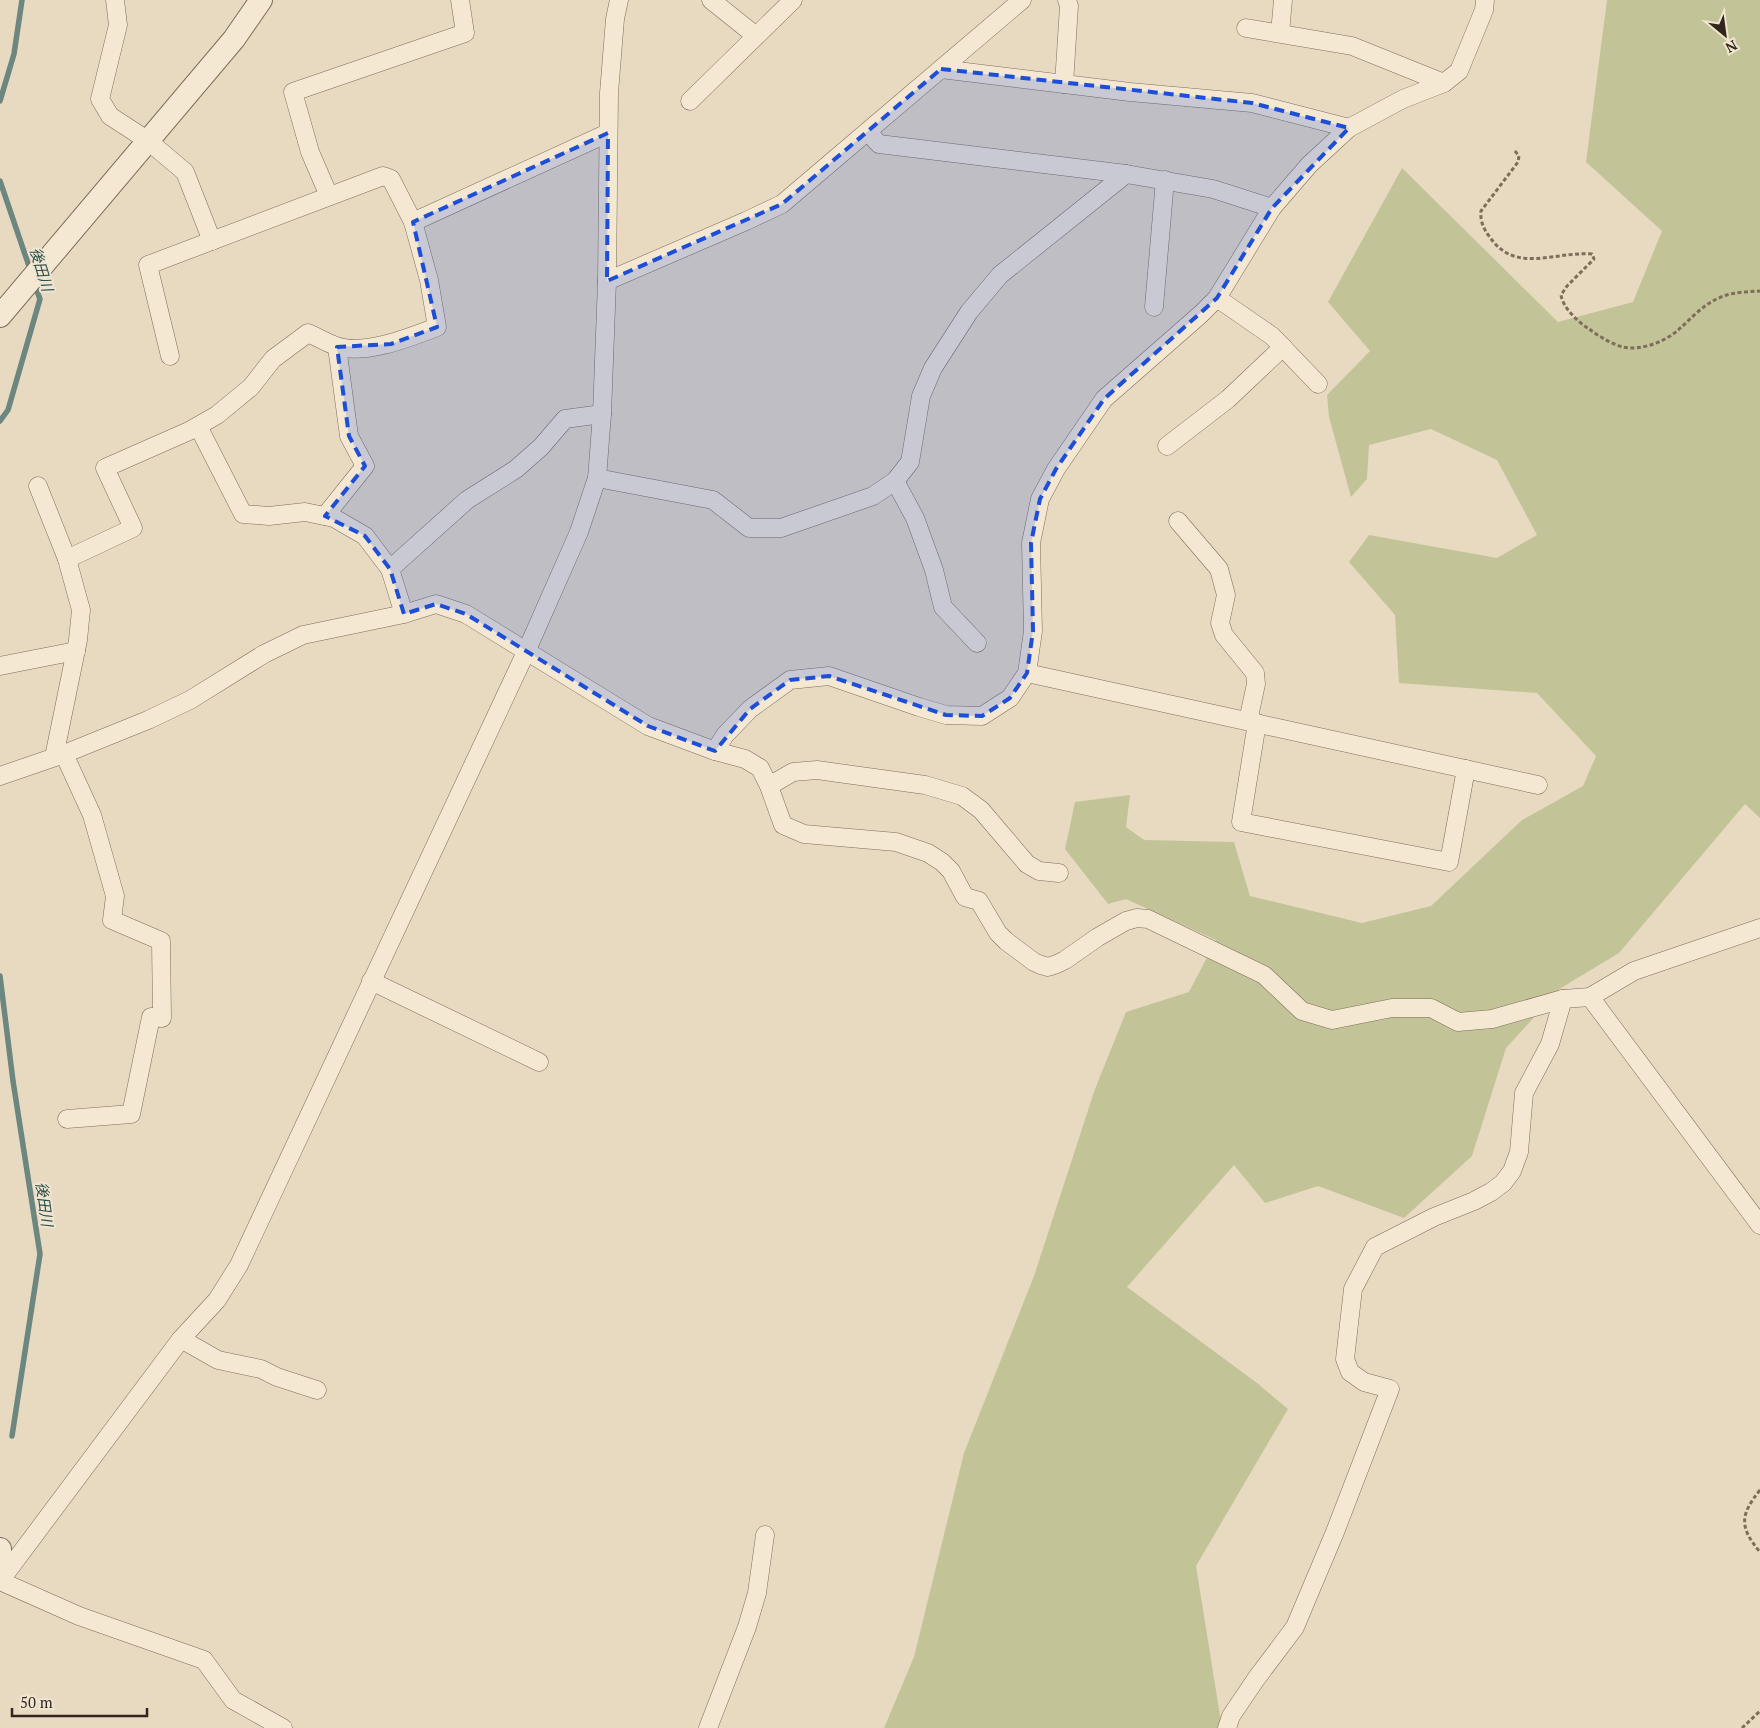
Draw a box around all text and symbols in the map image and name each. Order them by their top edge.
north arrow [1700,10,1750,60]
text: N [1722,36,1741,58]
water label: 後田川 [26,245,59,295]
water label: 後田川 [32,1180,58,1230]
scale bar [12,1686,148,1718]
text: 50 m [20,1692,53,1712]

